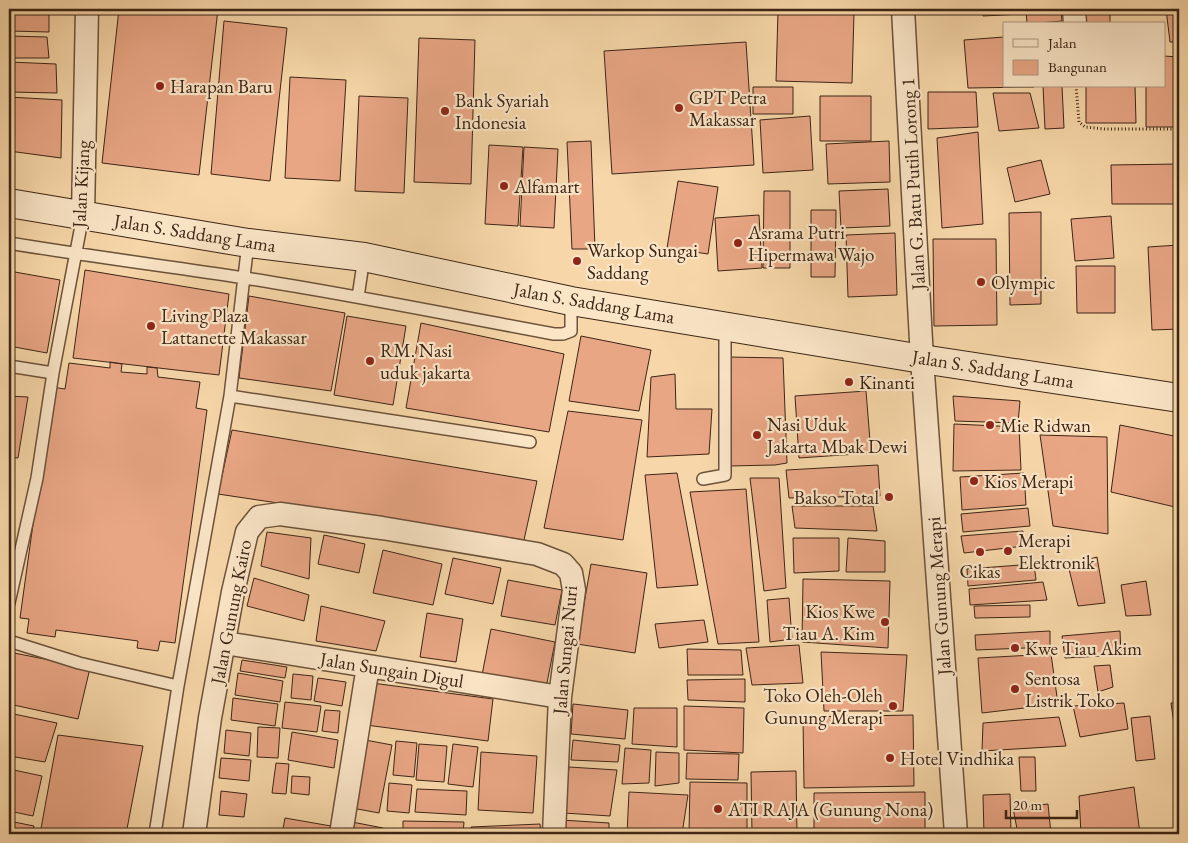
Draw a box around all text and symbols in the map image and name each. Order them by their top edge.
legend [1003,22,1166,88]
text: Jalan [1046,33,1077,52]
text: Bangunan [1048,57,1107,76]
place label: Harapan Baru [170,74,273,99]
street label: Jalan G. Batu Putih Lorong 1 [895,77,931,293]
marker: Harapan Baru [154,80,166,92]
place label: GPT Petra Makassar [689,85,767,132]
place label: Bank Syariah Indonesia [455,88,550,135]
marker: GPT Petra Makassar [673,102,685,114]
marker: Bank Syariah Indonesia [439,105,451,117]
street label: Jalan Kijang [66,139,96,230]
place label: Alfamart [513,174,580,199]
marker: Alfamart [498,180,510,192]
street label: Jalan S. Saddang Lama [110,208,278,258]
place label: Asrama Putri Hipermawa Wajo [747,220,874,267]
marker: Asrama Putri Hipermawa Wajo [732,237,744,249]
place label: Warkop Sungai Saddang [587,238,698,285]
marker: Warkop Sungai Saddang [571,255,583,267]
place label: Olympic [991,270,1056,295]
street label: Jalan S. Saddang Lama [509,276,677,330]
marker: Olympic [975,276,987,288]
place label: Living Plaza Lattanette Makassar [161,303,307,350]
marker: Living Plaza Lattanette Makassar [145,320,157,332]
place label: RM. Nasi uduk jakarta [380,338,471,385]
street label: Jalan S. Saddang Lama [908,344,1076,394]
marker: RM. Nasi uduk jakarta [364,355,376,367]
place label: Kinanti [859,370,915,395]
marker: Kinanti [843,376,855,388]
place label: Nasi Uduk Jakarta Mbak Dewi [765,412,908,459]
place label: Mie Ridwan [1000,413,1091,438]
marker: Mie Ridwan [984,419,996,431]
marker: Nasi Uduk Jakarta Mbak Dewi [751,429,763,441]
place label: Kios Merapi [984,469,1074,494]
marker: Kios Merapi [968,475,980,487]
place label: Bakso Total [794,485,879,510]
marker: Bakso Total [883,491,895,503]
street label: Jalan Gunung Merapi [921,516,957,678]
place label: Merapi Elektronik [1018,528,1096,575]
street label: Jalan Gunung Kairo [204,537,257,688]
marker: Merapi Elektronik [1002,545,1014,557]
marker: Cikas [974,546,986,558]
place label: Cikas [960,559,1000,584]
street label: Jalan Sungai Nuri [547,584,583,717]
place label: Kios Kwe Tiau A. Kim [783,599,875,646]
marker: Kios Kwe Tiau A. Kim [879,616,891,628]
place label: Kwe Tiau Akim [1025,636,1142,661]
marker: Kwe Tiau Akim [1009,642,1021,654]
street label: Jalan Sungain Digul [316,646,466,694]
place label: Sentosa Listrik Toko [1025,666,1115,713]
place label: Toko Oleh-Oleh Gunung Merapi [763,683,883,730]
marker: Sentosa Listrik Toko [1009,683,1021,695]
marker: Toko Oleh-Oleh Gunung Merapi [887,700,899,712]
place label: Hotel Vindhika [900,746,1015,771]
marker: Hotel Vindhika [884,752,896,764]
scale bar [1006,788,1077,820]
text: 20 m [1013,795,1042,814]
place label: ATI RAJA (Gunung Nona) [727,797,933,822]
marker: ATI RAJA (Gunung Nona) [712,803,724,815]

